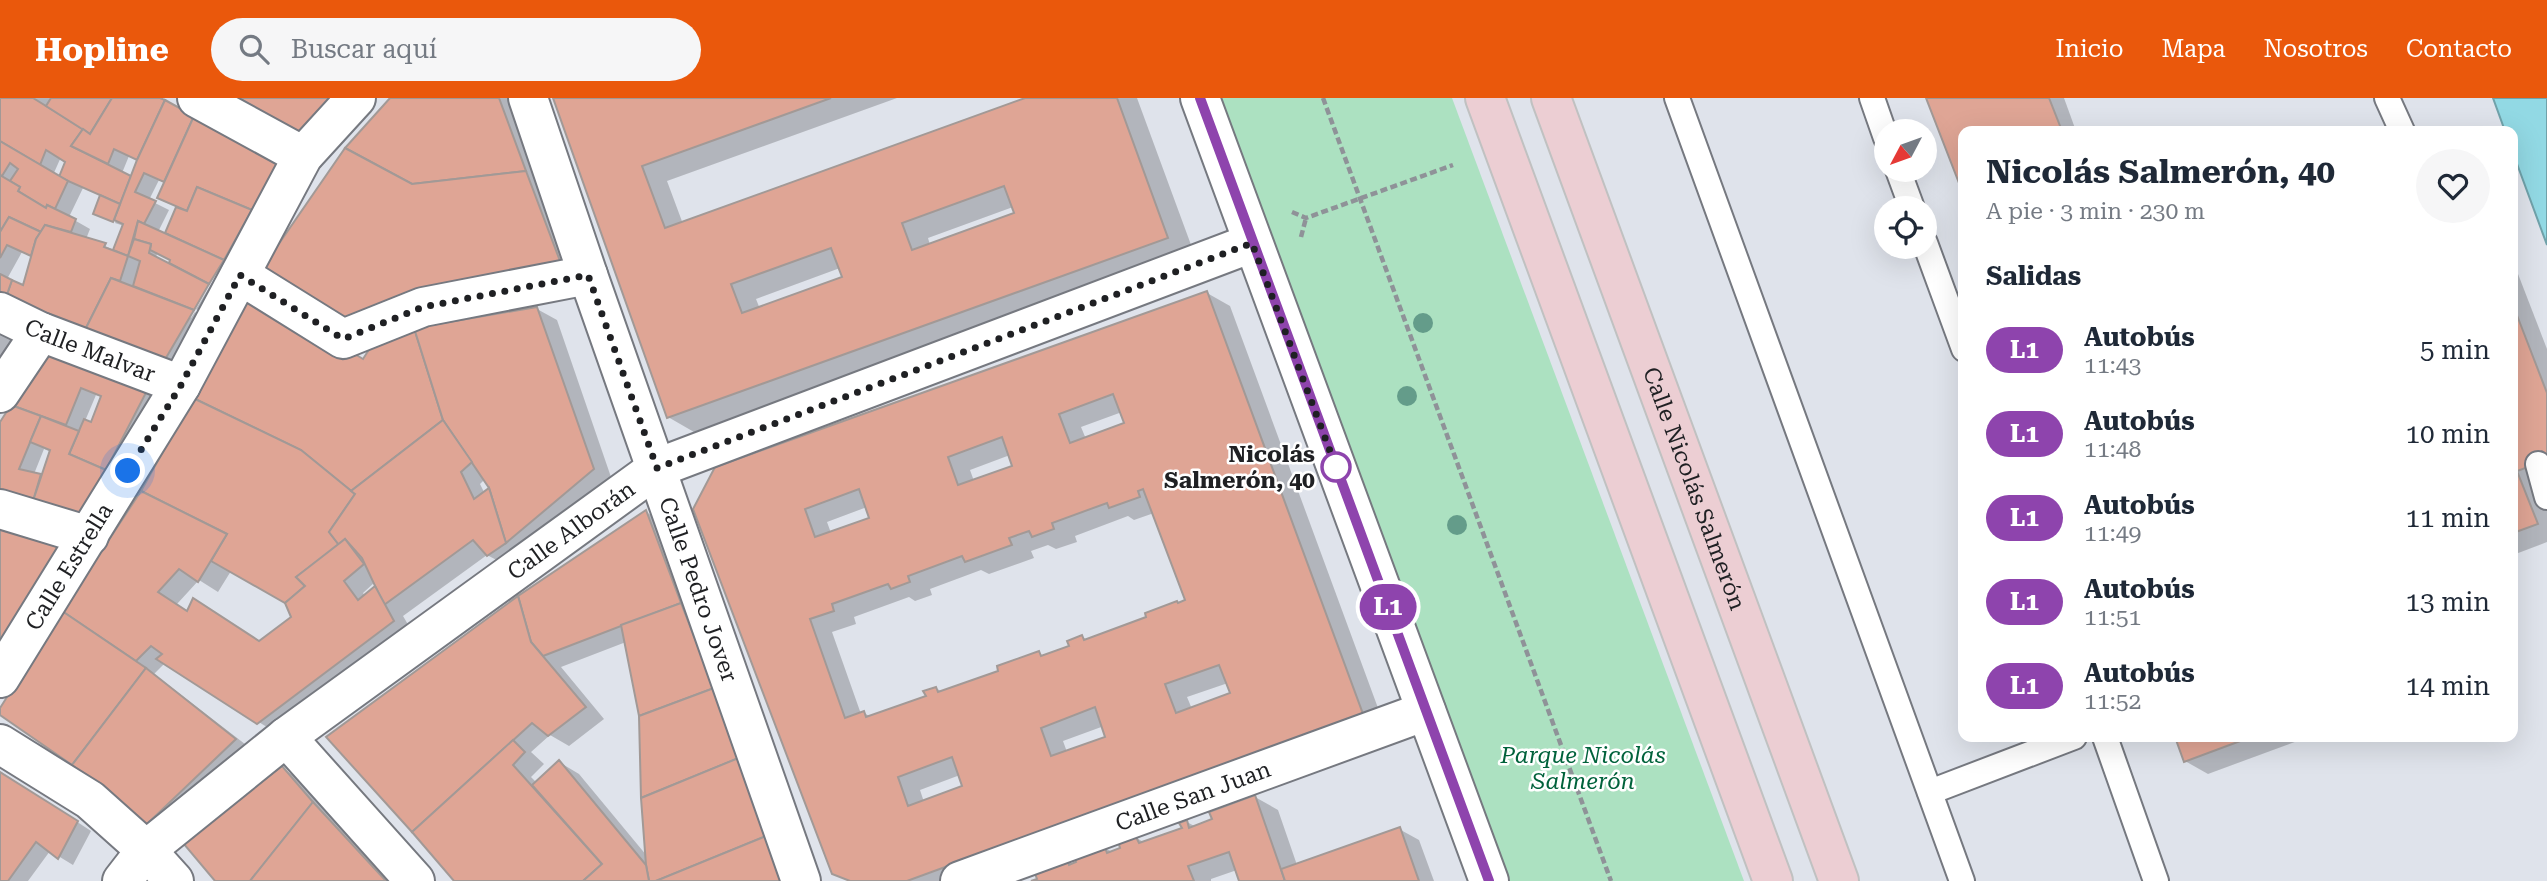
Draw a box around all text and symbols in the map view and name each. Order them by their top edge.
search box [211,18,701,81]
text: Hopline [35,30,169,69]
icon: search [235,30,273,68]
text: Buscar aquí [291,34,437,64]
text: Inicio [2055,35,2123,63]
text: Mapa [2161,35,2226,63]
text: Nosotros [2264,35,2368,63]
text: Contacto [2406,35,2512,63]
north arrow [1874,119,1937,182]
map controls [1874,119,1937,259]
button: heart [2416,149,2490,223]
text: Nicolás Salmerón, 40 [1986,152,2335,191]
button: locate [1874,196,1937,259]
text: A pie · 3 min · 230 m [1986,198,2205,225]
text: Salidas [1986,261,2081,291]
street label: Calle Malvar [20,313,159,388]
text: Autobús [2084,322,2195,352]
text: 5 min [2420,335,2490,365]
text: L1 [2010,336,2039,364]
text: 11:43 [2084,352,2141,379]
street label: Calle Nicolás Salmerón [1638,363,1752,614]
text: Autobús [2084,406,2195,436]
text: 10 min [2406,419,2490,449]
text: L1 [2010,420,2039,448]
text: 11:48 [2084,436,2141,463]
place label: Nicolás Salmerón, 40 [1164,441,1315,494]
marker: Nicolás Salmerón, 40 [1321,452,1351,482]
your location [110,453,145,488]
street label: Calle Alborán [502,475,640,585]
text: Autobús [2084,490,2195,520]
street label: Calle Pedro Jover [654,493,743,685]
street label: Calle Estrella [19,498,119,635]
text: 11 min [2406,503,2490,533]
text: L1 [2010,504,2039,532]
text: 11:49 [2084,520,2141,547]
text: Autobús [2084,574,2195,604]
line badge: L1 [1356,584,1420,630]
text: 13 min [2406,587,2490,617]
text: L1 [2010,588,2039,616]
text: L1 [1374,593,1402,621]
text: 11:51 [2084,604,2141,631]
text: Autobús [2084,658,2195,688]
text: 14 min [2406,671,2490,701]
text: L1 [2010,672,2039,700]
text: 11:52 [2084,688,2141,715]
park label: Parque Nicolás Salmerón [1499,742,1666,795]
street label: Calle San Juan [1112,755,1275,837]

